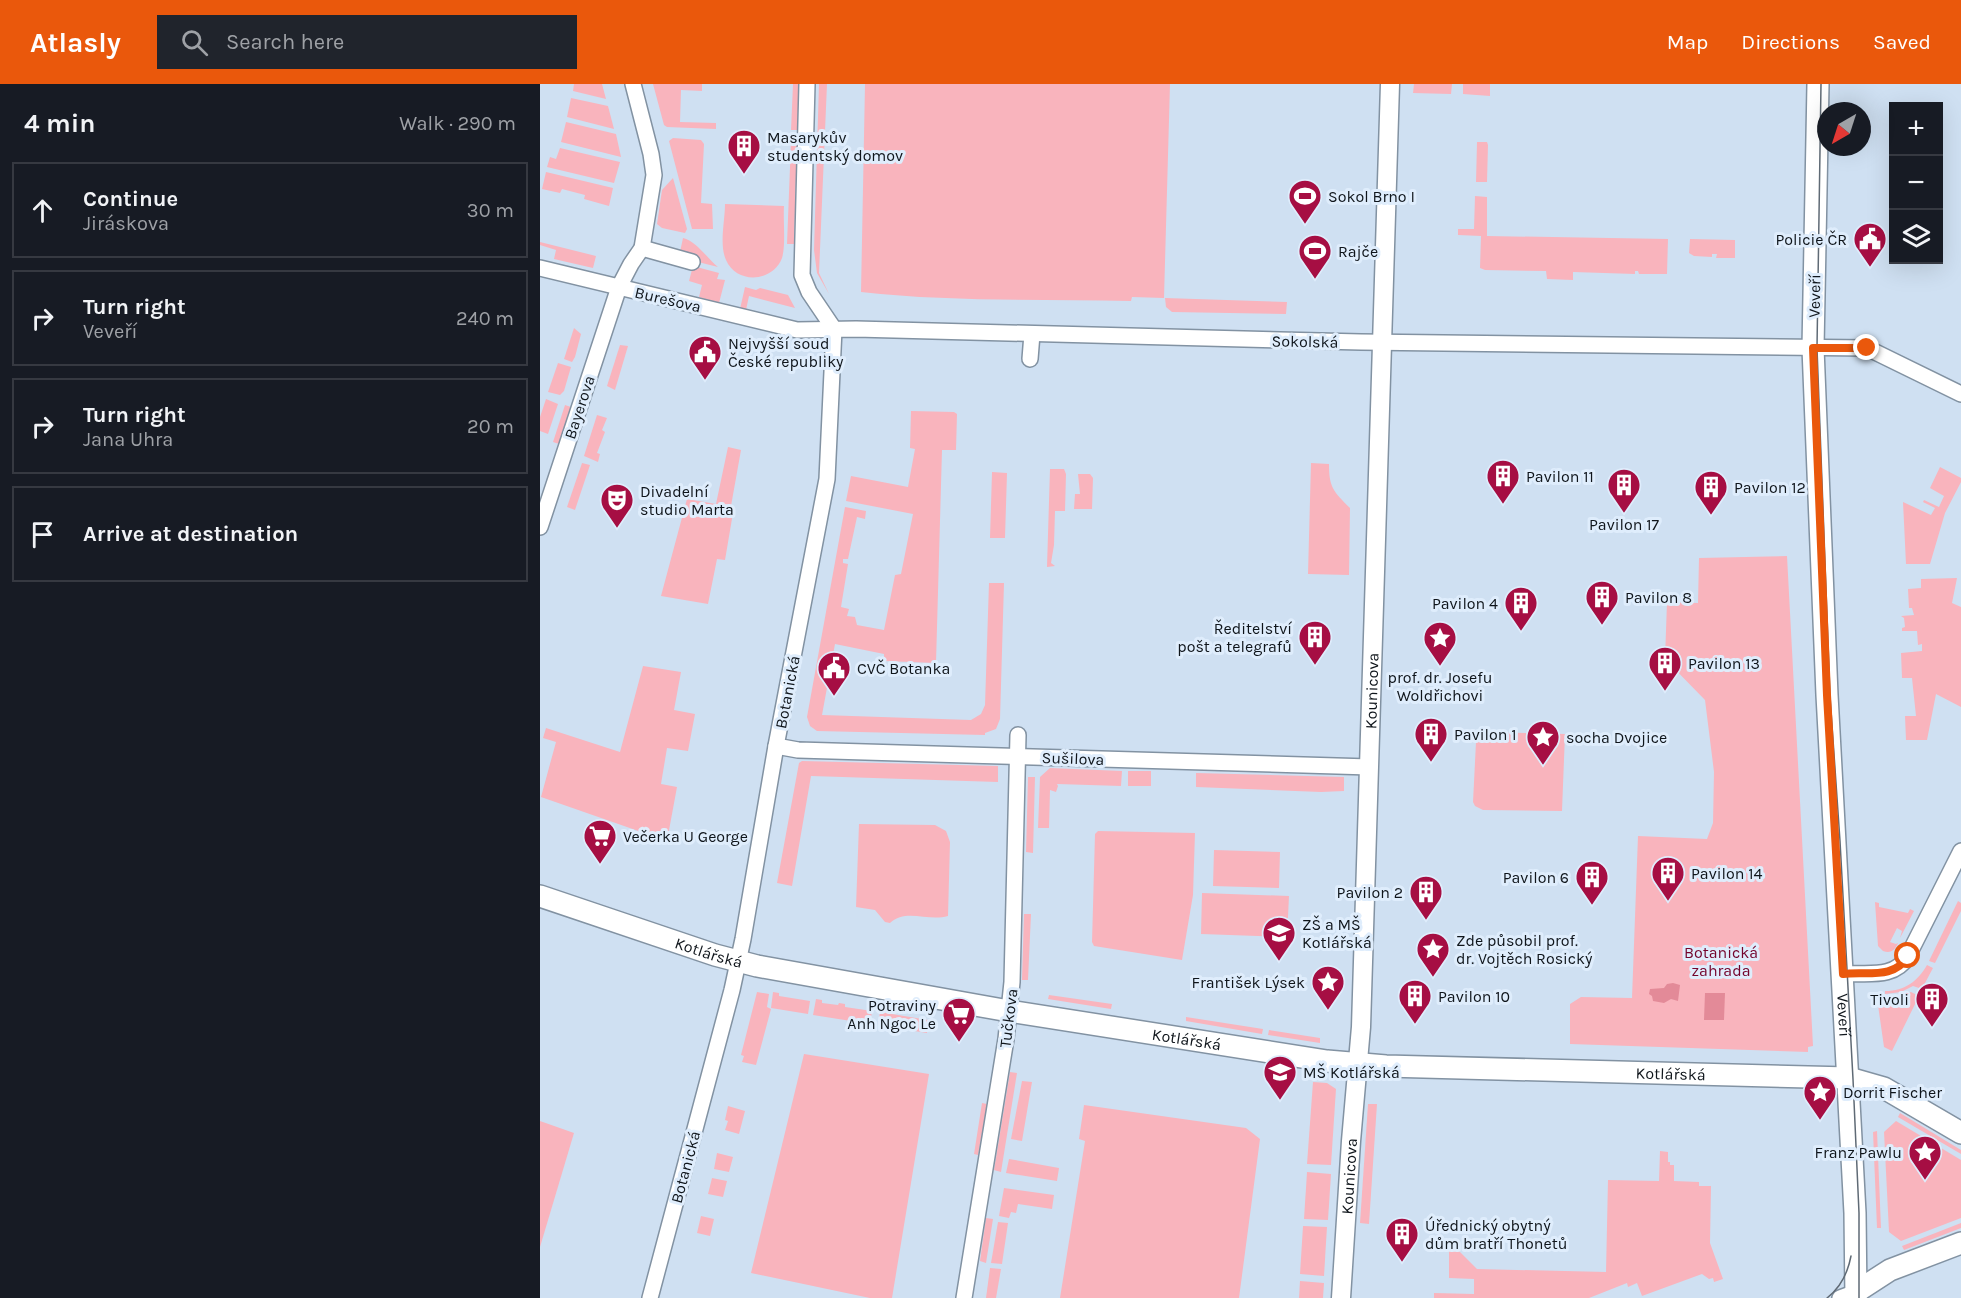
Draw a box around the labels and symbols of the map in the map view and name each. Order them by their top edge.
north arrow [1817,102,1871,156]
building icon: Masarykův studentský domov [726,128,762,175]
place label: Masarykův studentský domov [767,128,903,165]
sports icon: Sokol Brno I [1287,178,1323,225]
place label: Sokol Brno I [1328,187,1415,206]
public building icon: Policie ČR [1852,221,1888,268]
place label: Policie ČR [1776,230,1847,249]
sports icon: Rajče [1297,233,1333,280]
place label: Rajče [1338,242,1378,261]
street label: Veveří [1805,274,1824,318]
street label: Burešova [633,283,703,316]
street label: Sokolská [1271,331,1339,352]
public building icon: Nejvyšší soud České republiky [687,334,723,381]
place label: Nejvyšší soud České republiky [728,334,844,371]
route end [1853,334,1879,360]
street label: Bayerova [560,373,599,441]
building icon: Pavilon 11 [1485,458,1521,505]
place label: Pavilon 11 [1526,467,1594,486]
building icon: Pavilon 17 [1606,467,1642,514]
building icon: Pavilon 12 [1693,469,1729,516]
place label: Pavilon 12 [1734,478,1806,497]
theatre icon: Divadelní studio Marta [599,482,635,529]
place label: Divadelní studio Marta [640,482,734,519]
place label: Pavilon 17 [1589,515,1659,534]
building icon: Pavilon 8 [1584,579,1620,626]
building icon: Pavilon 4 [1503,585,1539,632]
place label: Pavilon 8 [1625,588,1692,607]
place label: Pavilon 4 [1432,594,1498,613]
place label: Ředitelství pošt a telegrafů [1177,619,1292,656]
building icon: Ředitelství pošt a telegrafů [1297,619,1333,666]
place icon: prof. dr. Josefu Woldřichovi [1422,620,1458,667]
building icon: Pavilon 13 [1647,645,1683,692]
public building icon: CVČ Botanka [816,650,852,697]
street label: Kounicova [1361,652,1383,729]
street label: Botanická [771,654,804,730]
place label: Pavilon 13 [1688,654,1760,673]
place label: CVČ Botanka [857,659,950,678]
place label: prof. dr. Josefu Woldřichovi [1388,668,1492,705]
building icon: Pavilon 1 [1413,716,1449,763]
place icon: socha Dvojice [1525,719,1561,766]
place label: Pavilon 1 [1454,725,1516,744]
place label: socha Dvojice [1566,728,1667,747]
street label: Sušilova [1041,748,1105,769]
supermarket icon: Večerka U George [582,818,618,865]
place label: Večerka U George [623,827,748,846]
building icon: Pavilon 14 [1650,855,1686,902]
building icon: Pavilon 6 [1574,859,1610,906]
place label: Pavilon 14 [1691,864,1762,883]
place label: Pavilon 6 [1503,868,1569,887]
building icon: Pavilon 2 [1408,874,1444,921]
place label: Pavilon 2 [1337,883,1403,902]
school or university icon: ZŠ a MŠ Kotlářská [1261,915,1297,962]
place label: ZŠ a MŠ Kotlářská [1302,915,1372,952]
place icon: Zde působil prof. dr. Vojtěch Rosický [1415,931,1451,978]
place label: Zde působil prof. dr. Vojtěch Rosický [1456,931,1593,968]
street label: Kotlářská [672,933,745,972]
route start [1894,942,1920,968]
park label: Botanická zahrada [1684,943,1758,980]
place icon: František Lýsek [1310,964,1346,1011]
place label: František Lýsek [1192,973,1305,992]
building icon: Pavilon 10 [1397,978,1433,1025]
building icon: Tivoli [1914,981,1950,1028]
street label: Tučkova [995,987,1022,1049]
place label: Pavilon 10 [1438,987,1510,1006]
place label: Tivoli [1870,990,1909,1009]
street label: Veveří [1833,993,1854,1038]
place label: Potraviny Anh Ngoc Le [847,996,937,1033]
supermarket icon: Potraviny Anh Ngoc Le [941,996,977,1043]
street label: Kotlářská [1151,1025,1223,1054]
school or university icon: MŠ Kotlářská [1262,1054,1298,1101]
place label: MŠ Kotlářská [1303,1063,1400,1082]
street label: Kotlářská [1636,1063,1706,1084]
place icon: Dorrit Fischer [1802,1074,1838,1121]
place label: Dorrit Fischer [1843,1083,1942,1102]
street label: Botanická [667,1129,704,1205]
place icon: Franz Pawlu [1907,1134,1943,1181]
street label: Kounicova [1337,1138,1361,1215]
place label: Franz Pawlu [1815,1143,1902,1162]
building icon: Úřednický obytný dům bratří Thonetů [1384,1216,1420,1263]
place label: Úřednický obytný dům bratří Thonetů [1425,1216,1567,1253]

